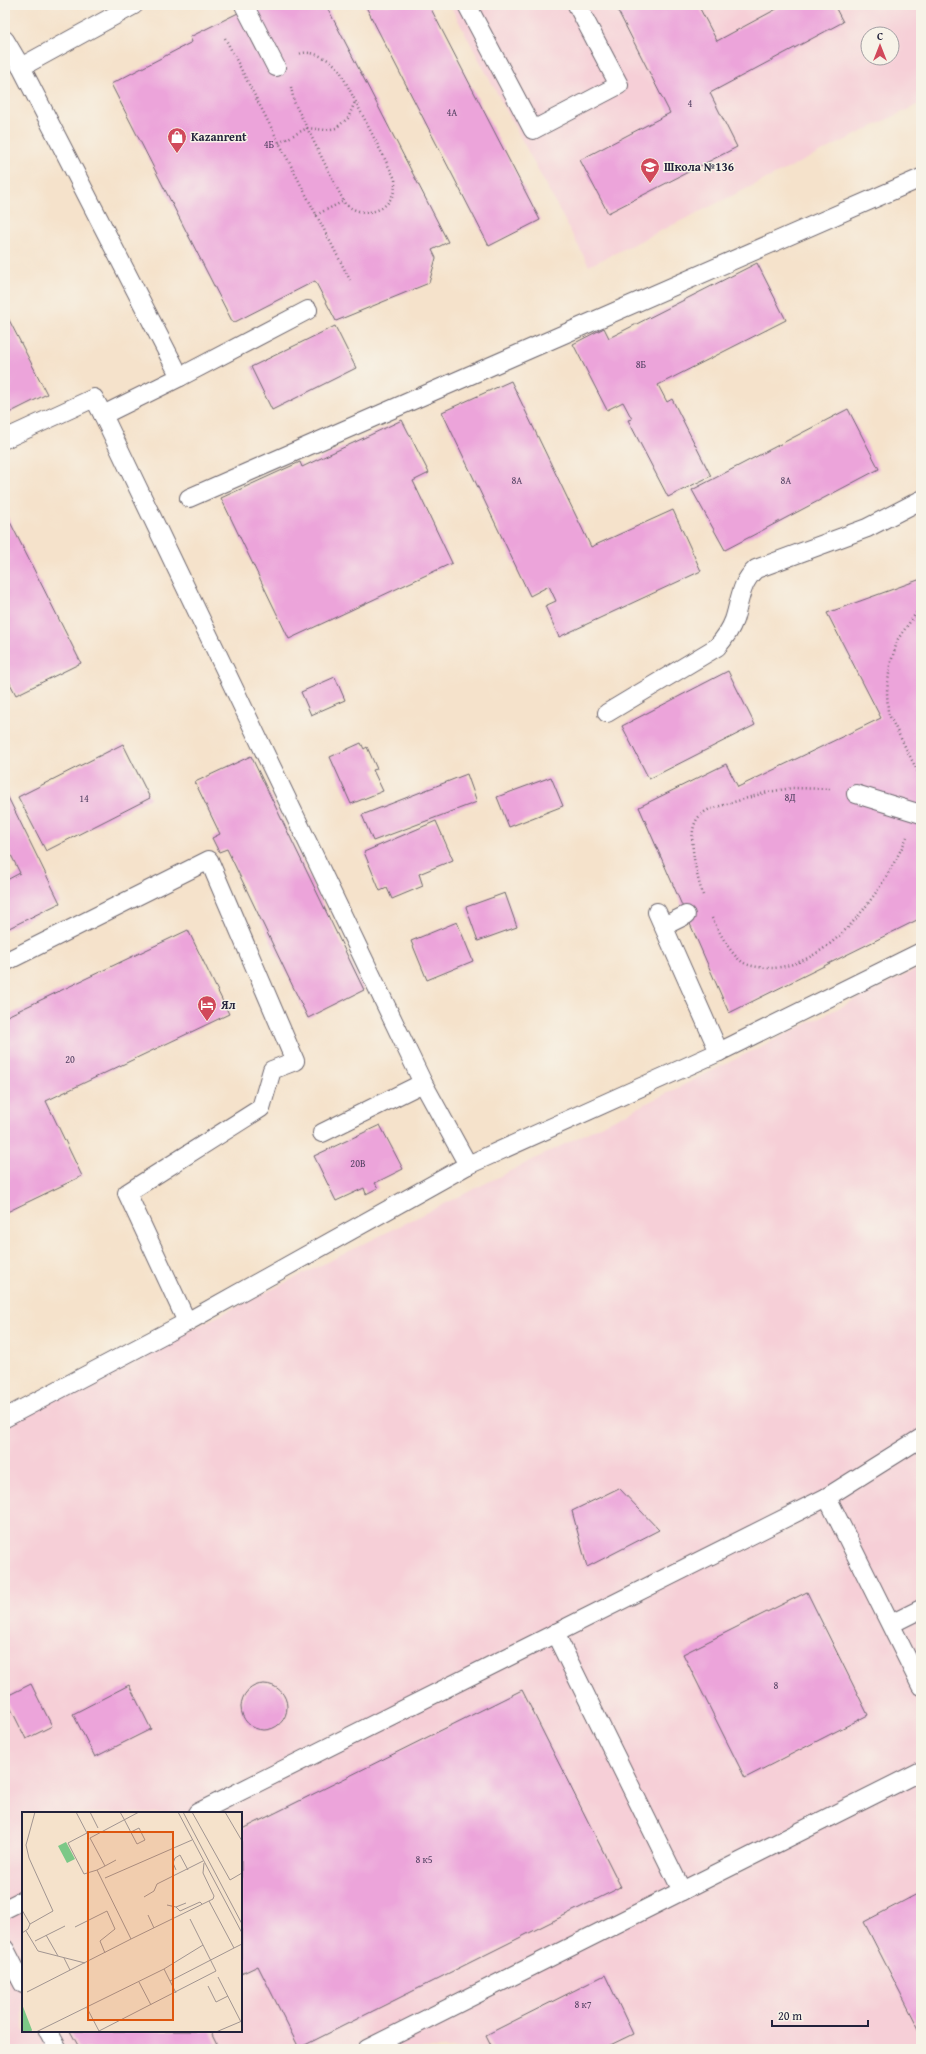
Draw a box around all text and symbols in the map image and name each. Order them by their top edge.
north arrow [860,26,900,66]
text: С [877,28,883,44]
house number: 4 [688,96,693,111]
house number: 4А [447,105,457,120]
shop icon: Kazanrent [166,126,188,154]
place label: Kazanrent [191,128,247,145]
house number: 4Б [264,137,275,152]
school or university icon: Школа №136 [639,156,661,184]
place label: Школа №136 [664,158,734,175]
house number: 8Б [636,357,647,372]
house number: 8А [512,473,522,488]
house number: 8А [781,473,791,488]
house number: 8Д [784,790,796,805]
house number: 14 [79,791,89,806]
hotel icon: Ял [196,994,218,1022]
place label: Ял [220,996,235,1013]
house number: 20 [65,1052,75,1067]
house number: 20В [350,1156,366,1171]
house number: 8 [774,1678,779,1693]
inset map [22,1812,242,2032]
house number: 8 к5 [415,1852,433,1867]
house number: 8 к7 [574,1997,592,2012]
scale bar [772,2002,868,2028]
text: 20 m [778,2007,802,2024]

